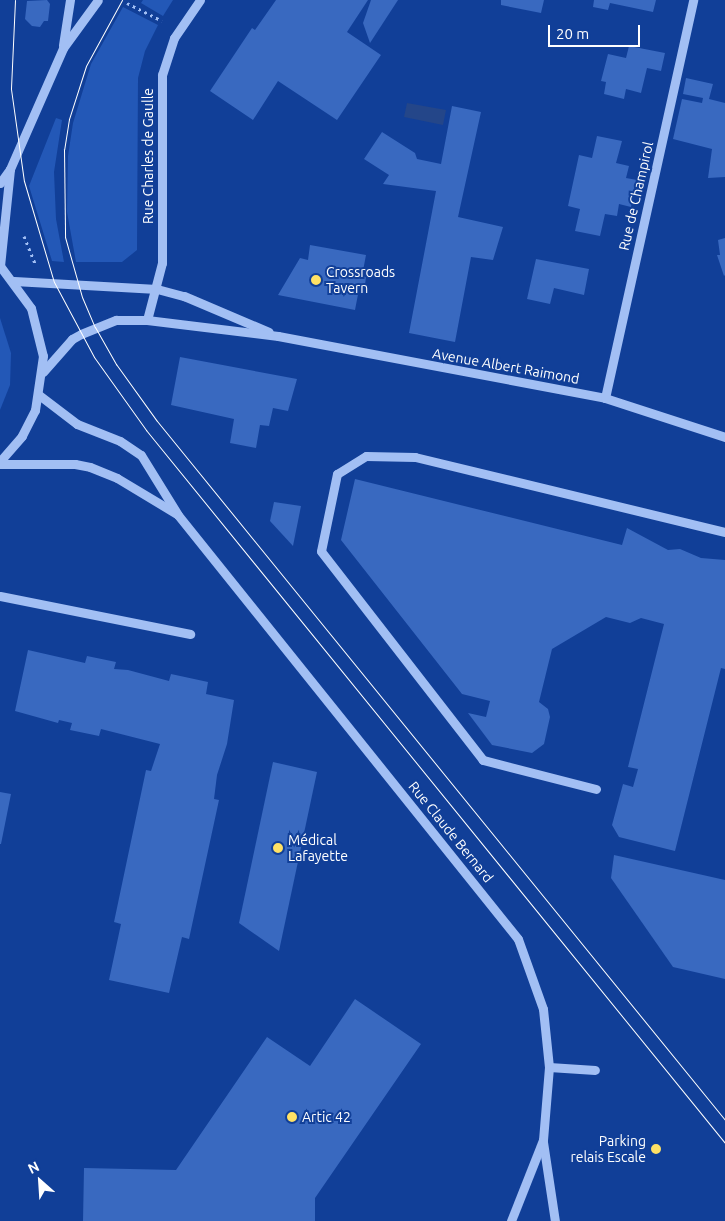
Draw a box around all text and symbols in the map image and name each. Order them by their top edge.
scale bar [550,15,642,47]
text: 20 m [556,25,589,42]
street label: Rue Charles de Gaulle [140,88,156,224]
street label: Rue de Champirol [615,140,657,252]
place label: Crossroads Tavern [326,264,395,296]
marker: Crossroads Tavern [310,274,322,286]
street label: Avenue Albert Raimond [431,345,581,387]
street label: Rue Claude Bernard [405,778,497,886]
place label: Médical Lafayette [288,832,348,864]
marker: Médical Lafayette [272,842,284,854]
place label: Artic 42 [302,1109,351,1125]
marker: Artic 42 [286,1111,298,1123]
place label: Parking relais Escale [570,1133,646,1166]
marker: Parking relais Escale [650,1143,662,1155]
north arrow [15,1156,65,1206]
text: N [25,1158,42,1177]

